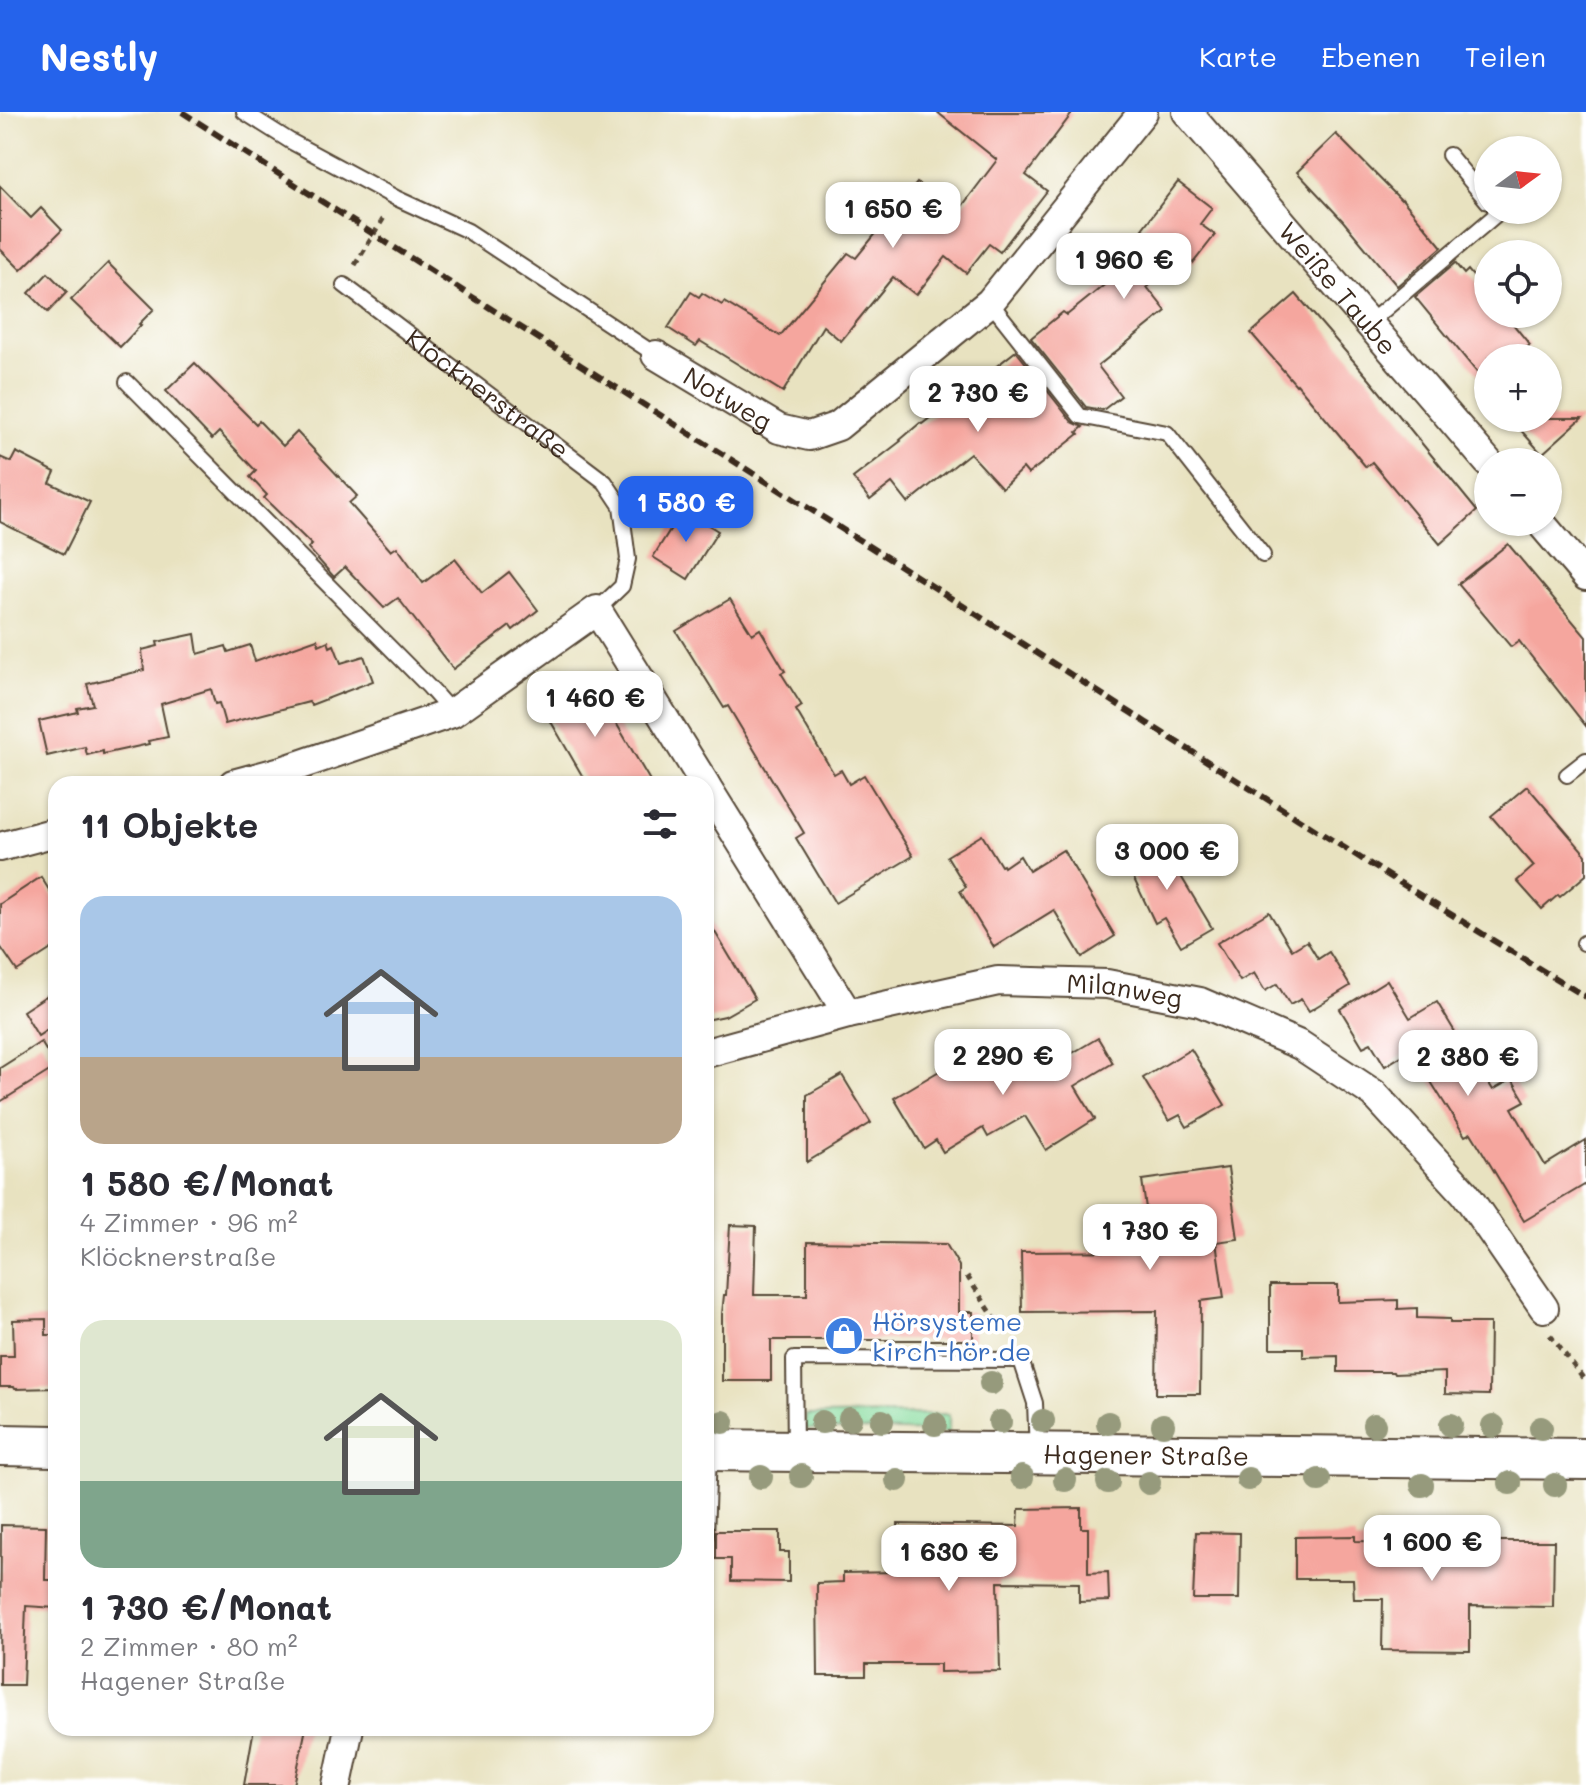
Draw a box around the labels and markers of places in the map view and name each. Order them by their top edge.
pin: 1 650 € [819,182,967,250]
pin: 1 960 € [1050,233,1198,301]
pin: 2 730 € [904,366,1052,434]
pin: 1 580 € [612,476,760,544]
pin: 1 460 € [521,671,669,739]
pin: 3 000 € [1093,824,1241,892]
pin: 2 290 € [929,1029,1077,1097]
pin: 2 380 € [1394,1030,1542,1098]
pin: 1 730 € [1076,1204,1224,1272]
place label: Hörsysteme kirch-hör.de [872,1304,1031,1368]
shop icon: Hörsysteme kirch-hör.de [823,1315,865,1357]
pin: 1 600 € [1358,1515,1506,1583]
pin: 1 630 € [875,1525,1023,1593]

